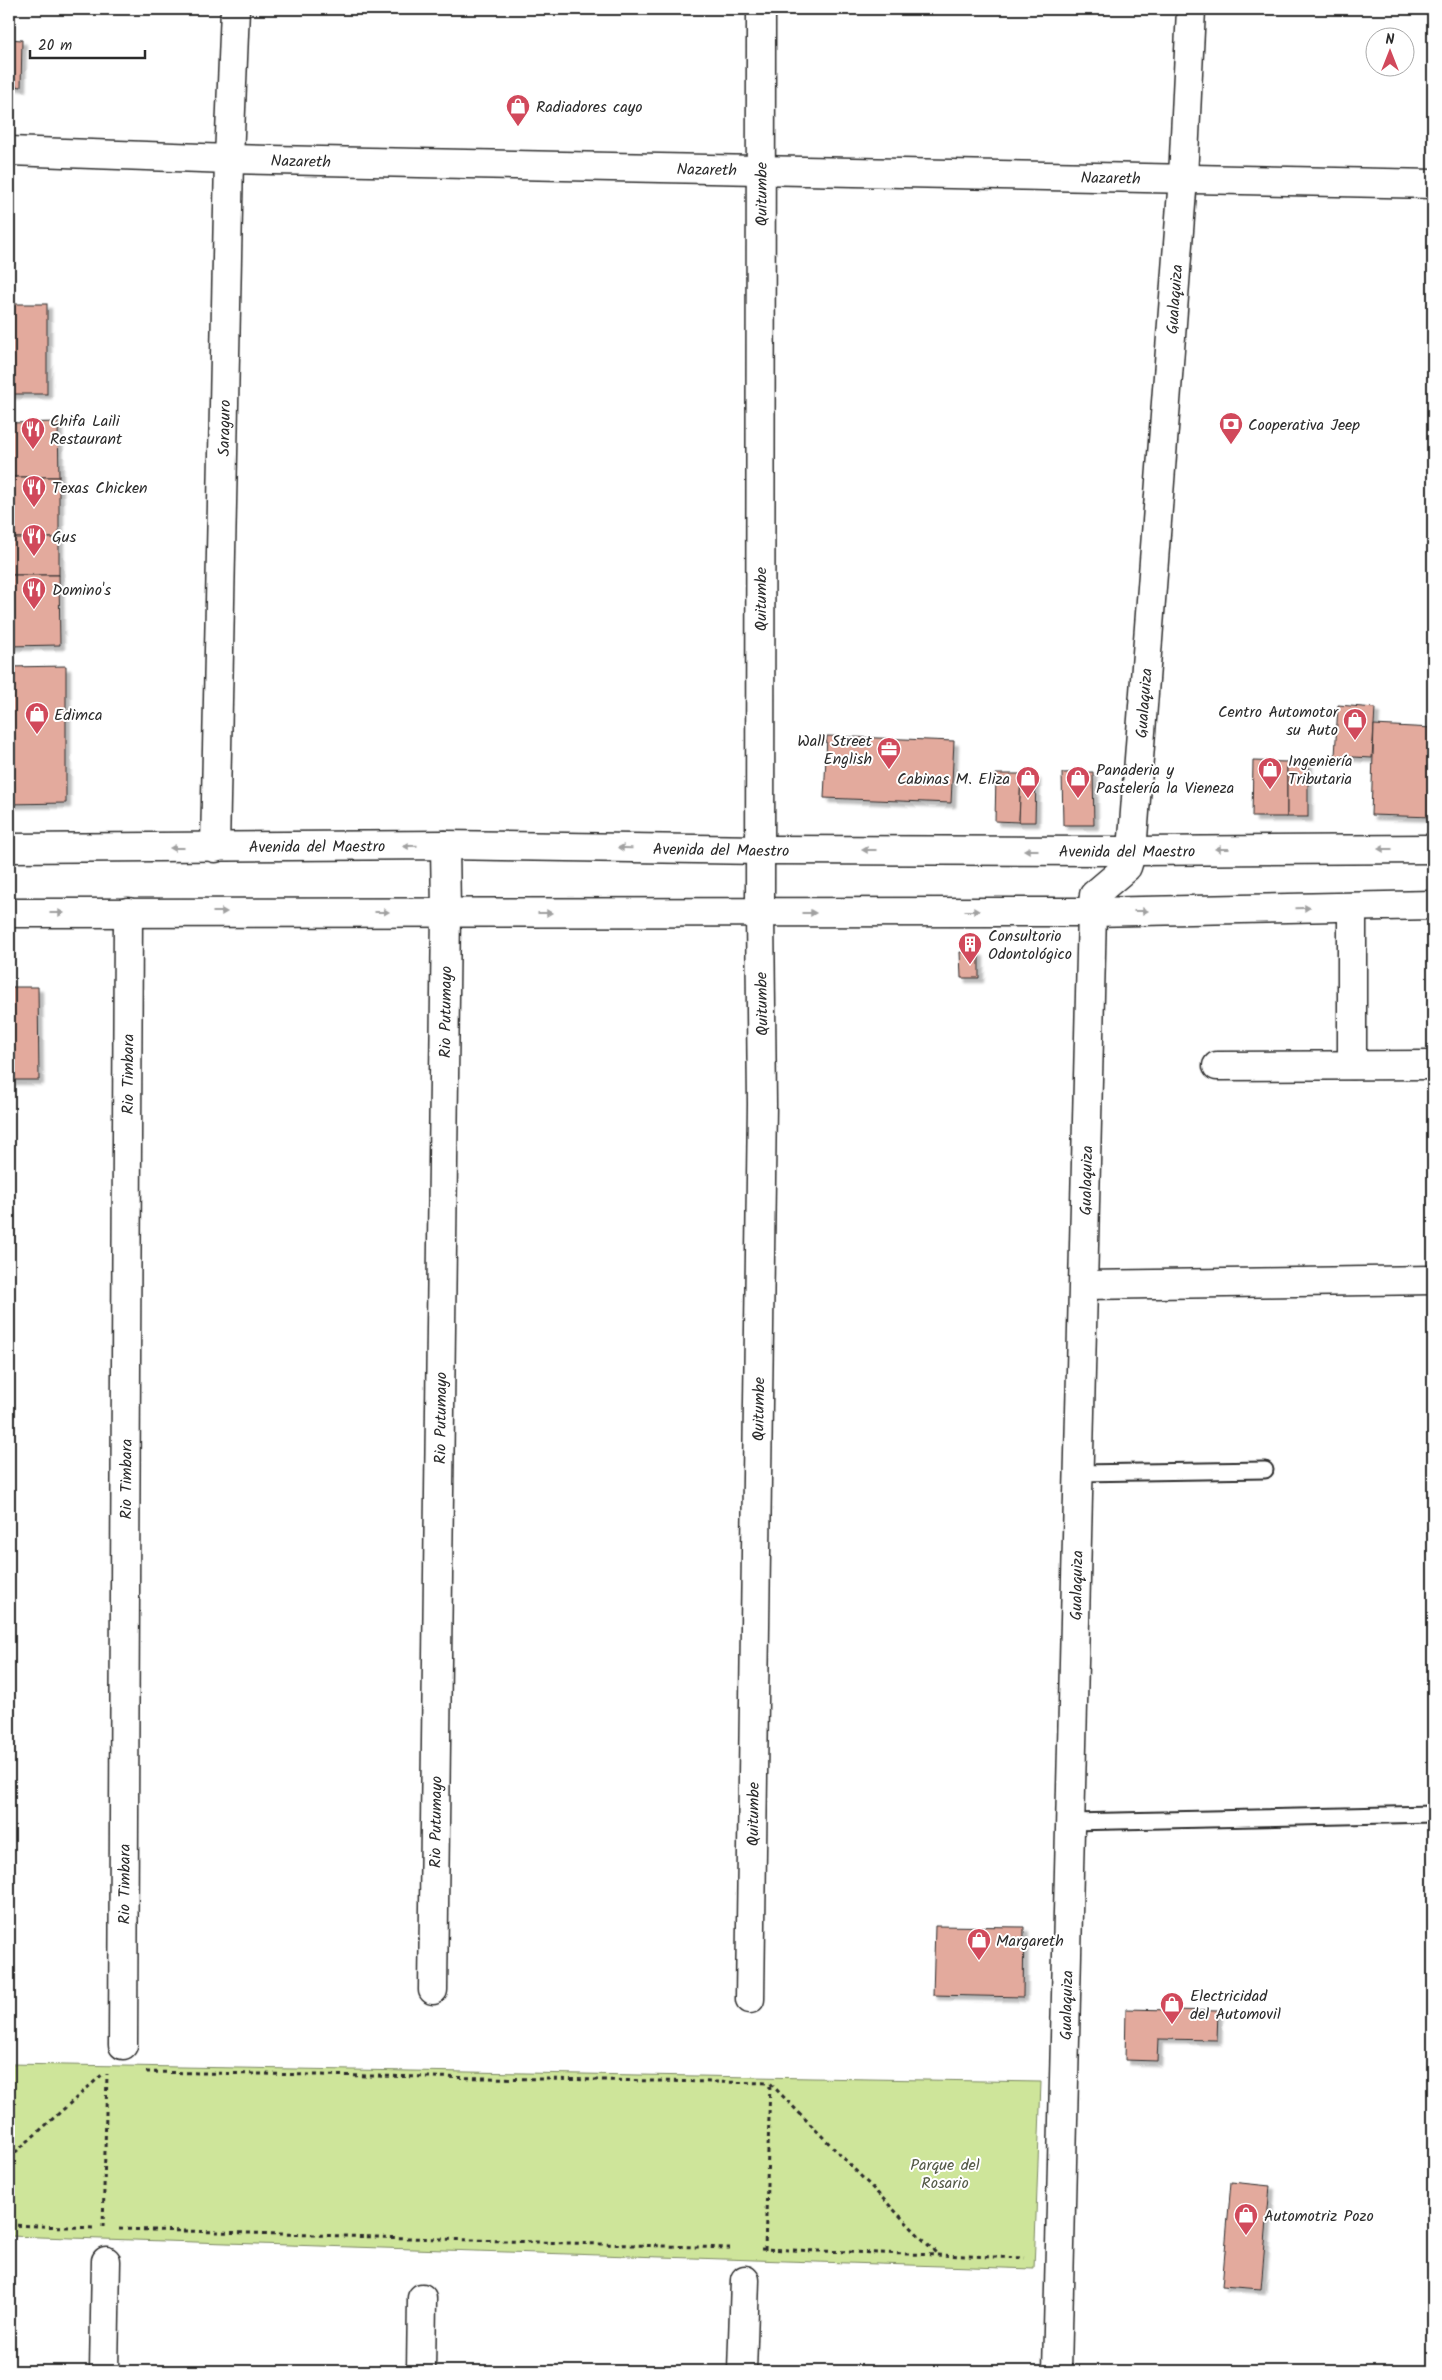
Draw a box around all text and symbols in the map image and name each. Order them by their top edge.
scale bar [30,28,145,60]
north arrow [1364,28,1414,78]
text: N [1386,29,1395,51]
text: 20 m [38,34,72,58]
shop icon: Radiadores cayo [505,93,531,127]
place label: Radiadores cayo [536,95,642,120]
street label: Nazareth [270,149,331,175]
street label: Nazareth [676,157,737,184]
street label: Quitumbe [750,162,775,226]
street label: Nazareth [1080,166,1141,192]
street label: Gualaquiza [1160,263,1190,335]
street label: Saraguro [212,400,238,457]
place label: Chifa Laili Restaurant [50,409,123,452]
bank icon: Cooperativa Jeep [1218,411,1244,445]
place label: Cooperativa Jeep [1248,413,1360,438]
restaurant icon: Chifa Laili Restaurant [20,416,46,450]
restaurant icon: Texas Chicken [21,474,47,508]
place label: Texas Chicken [52,476,148,501]
restaurant icon: Gus [21,523,47,557]
place label: Gus [52,525,76,550]
street label: Quitumbe [749,567,774,631]
restaurant icon: Domino's [21,576,47,610]
place label: Domino's [52,578,111,603]
street label: Gualaquiza [1130,667,1160,739]
place label: Centro Automotor su Auto [1218,700,1340,743]
shop icon: Edimca [24,701,50,735]
place label: Edimca [54,703,103,728]
shop icon: Centro Automotor su Auto [1342,707,1368,741]
place label: Wall Street English [797,729,873,772]
office icon: Wall Street English [876,736,902,770]
place label: Ingeniería Tributaria [1288,749,1352,792]
shop icon: Ingeniería Tributaria [1257,756,1283,790]
place label: Panaderia y Pastelería la Vieneza [1096,758,1234,801]
shop icon: Cabinas M. Eliza [1015,765,1041,799]
shop icon: Panaderia y Pastelería la Vieneza [1065,765,1091,799]
place label: Cabinas M. Eliza [897,767,1010,792]
street label: Avenida del Maestro [249,834,385,860]
street label: Avenida del Maestro [653,837,789,864]
street label: Avenida del Maestro [1059,840,1195,865]
one-way arrow [402,842,418,850]
one-way arrow [169,844,185,852]
one-way arrow [617,844,633,852]
one-way arrow [1214,845,1230,853]
one-way arrow [1376,845,1392,853]
one-way arrow [860,846,876,854]
one-way arrow [1023,846,1039,854]
one-way arrow [1296,904,1312,912]
one-way arrow [964,907,980,915]
one-way arrow [1133,907,1149,915]
one-way arrow [212,908,228,916]
one-way arrow [375,908,391,916]
one-way arrow [801,908,817,916]
one-way arrow [50,909,66,917]
one-way arrow [537,909,553,917]
place label: Consultorio Odontológico [988,924,1072,967]
building icon: Consultorio Odontológico [957,931,983,965]
street label: Rio Putumayo [433,966,459,1058]
street label: Quitumbe [749,972,776,1036]
street label: Rio Timbara [116,1034,141,1114]
street label: Gualaquiza [1074,1145,1100,1216]
street label: Rio Putumayo [428,1372,454,1464]
street label: Quitumbe [746,1377,772,1441]
street label: Rio Timbara [114,1439,140,1519]
street label: Gualaquiza [1064,1550,1091,1621]
street label: Rio Putumayo [423,1776,450,1868]
street label: Quitumbe [741,1782,767,1846]
street label: Rio Timbara [113,1844,138,1924]
shop icon: Margareth [966,1927,992,1961]
place label: Margareth [996,1929,1064,1954]
street label: Gualaquiza [1054,1970,1081,2040]
place label: Electricidad del Automovil [1190,1984,1281,2027]
shop icon: Electricidad del Automovil [1159,1991,1185,2025]
park label: Parque del Rosario [910,2153,980,2196]
shop icon: Automotriz Pozo [1233,2202,1259,2236]
place label: Automotriz Pozo [1264,2204,1374,2229]

